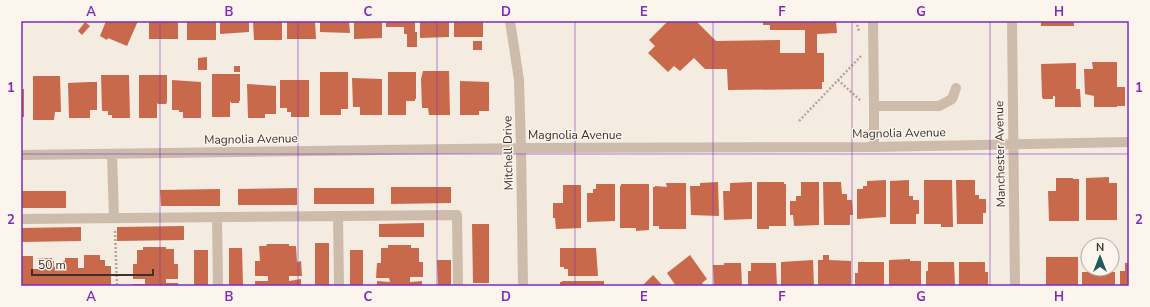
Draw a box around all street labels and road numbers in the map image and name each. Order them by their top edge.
street label: Manchester Avenue [991,101,1009,207]
street label: Mitchell Drive [499,116,517,190]
street label: Magnolia Avenue [852,124,946,142]
street label: Magnolia Avenue [528,127,622,143]
street label: Magnolia Avenue [204,130,298,148]

